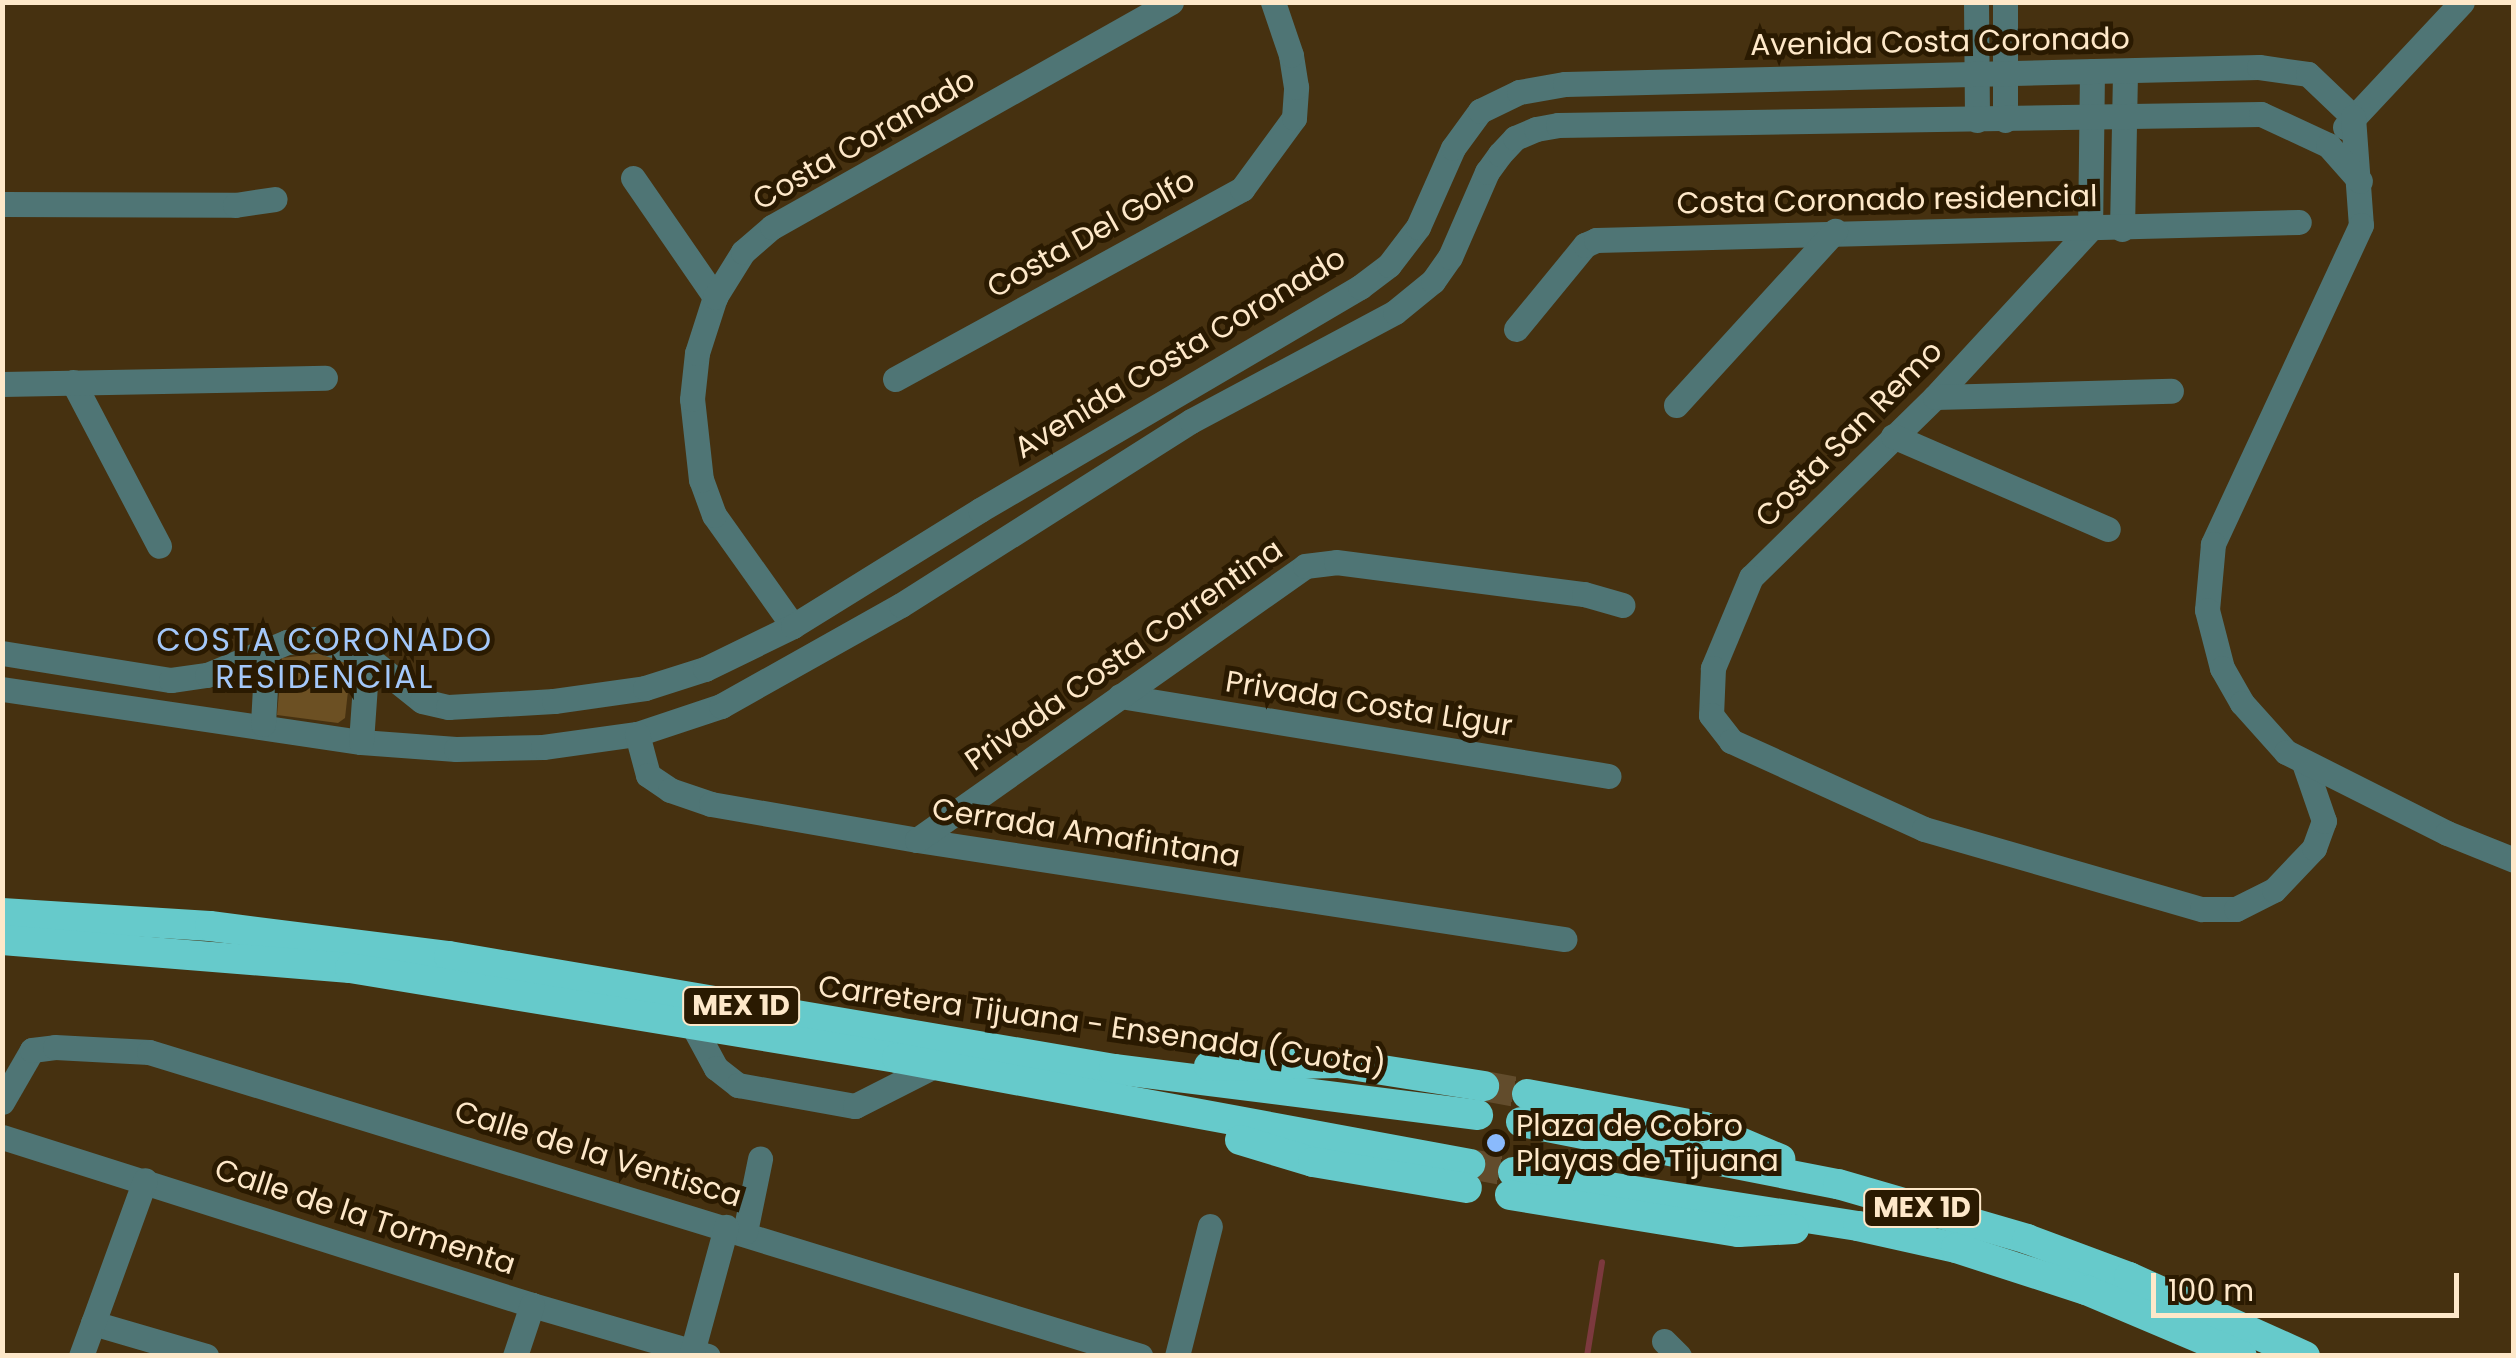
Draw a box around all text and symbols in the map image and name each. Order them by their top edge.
street label: Avenida Costa Coronado [1750,21,2130,63]
street label: Costa Coranado [747,62,981,218]
street label: Costa Del Golfo [981,162,1201,306]
street label: Costa Coronado residencial [1676,178,2098,222]
street label: Avenida Costa Coronado [1008,240,1352,466]
street label: Costa San Remo [1748,333,1950,535]
street label: Privada Costa Correntina [958,532,1290,778]
district label: COSTA CORONADO RESIDENCIAL [156,622,494,697]
street label: Privada Costa Ligur [1223,664,1515,744]
street label: Cerrada Amafintana [929,791,1243,875]
street label: Carretera Tijuana - Ensenada (Cuota) [816,968,1388,1084]
road number: MEX 1D [681,983,801,1029]
street label: Calle de la Ventisca [450,1093,746,1215]
place label: Plaza de Cobro Playas de Tijuana [1516,1108,1779,1178]
marker: Plaza de Cobro Playas de Tijuana [1485,1132,1507,1154]
street label: Calle de la Tormenta [210,1151,520,1283]
road number: MEX 1D [1862,1185,1982,1231]
scale bar [2156,1253,2464,1315]
text: 100 m [2168,1269,2254,1312]

